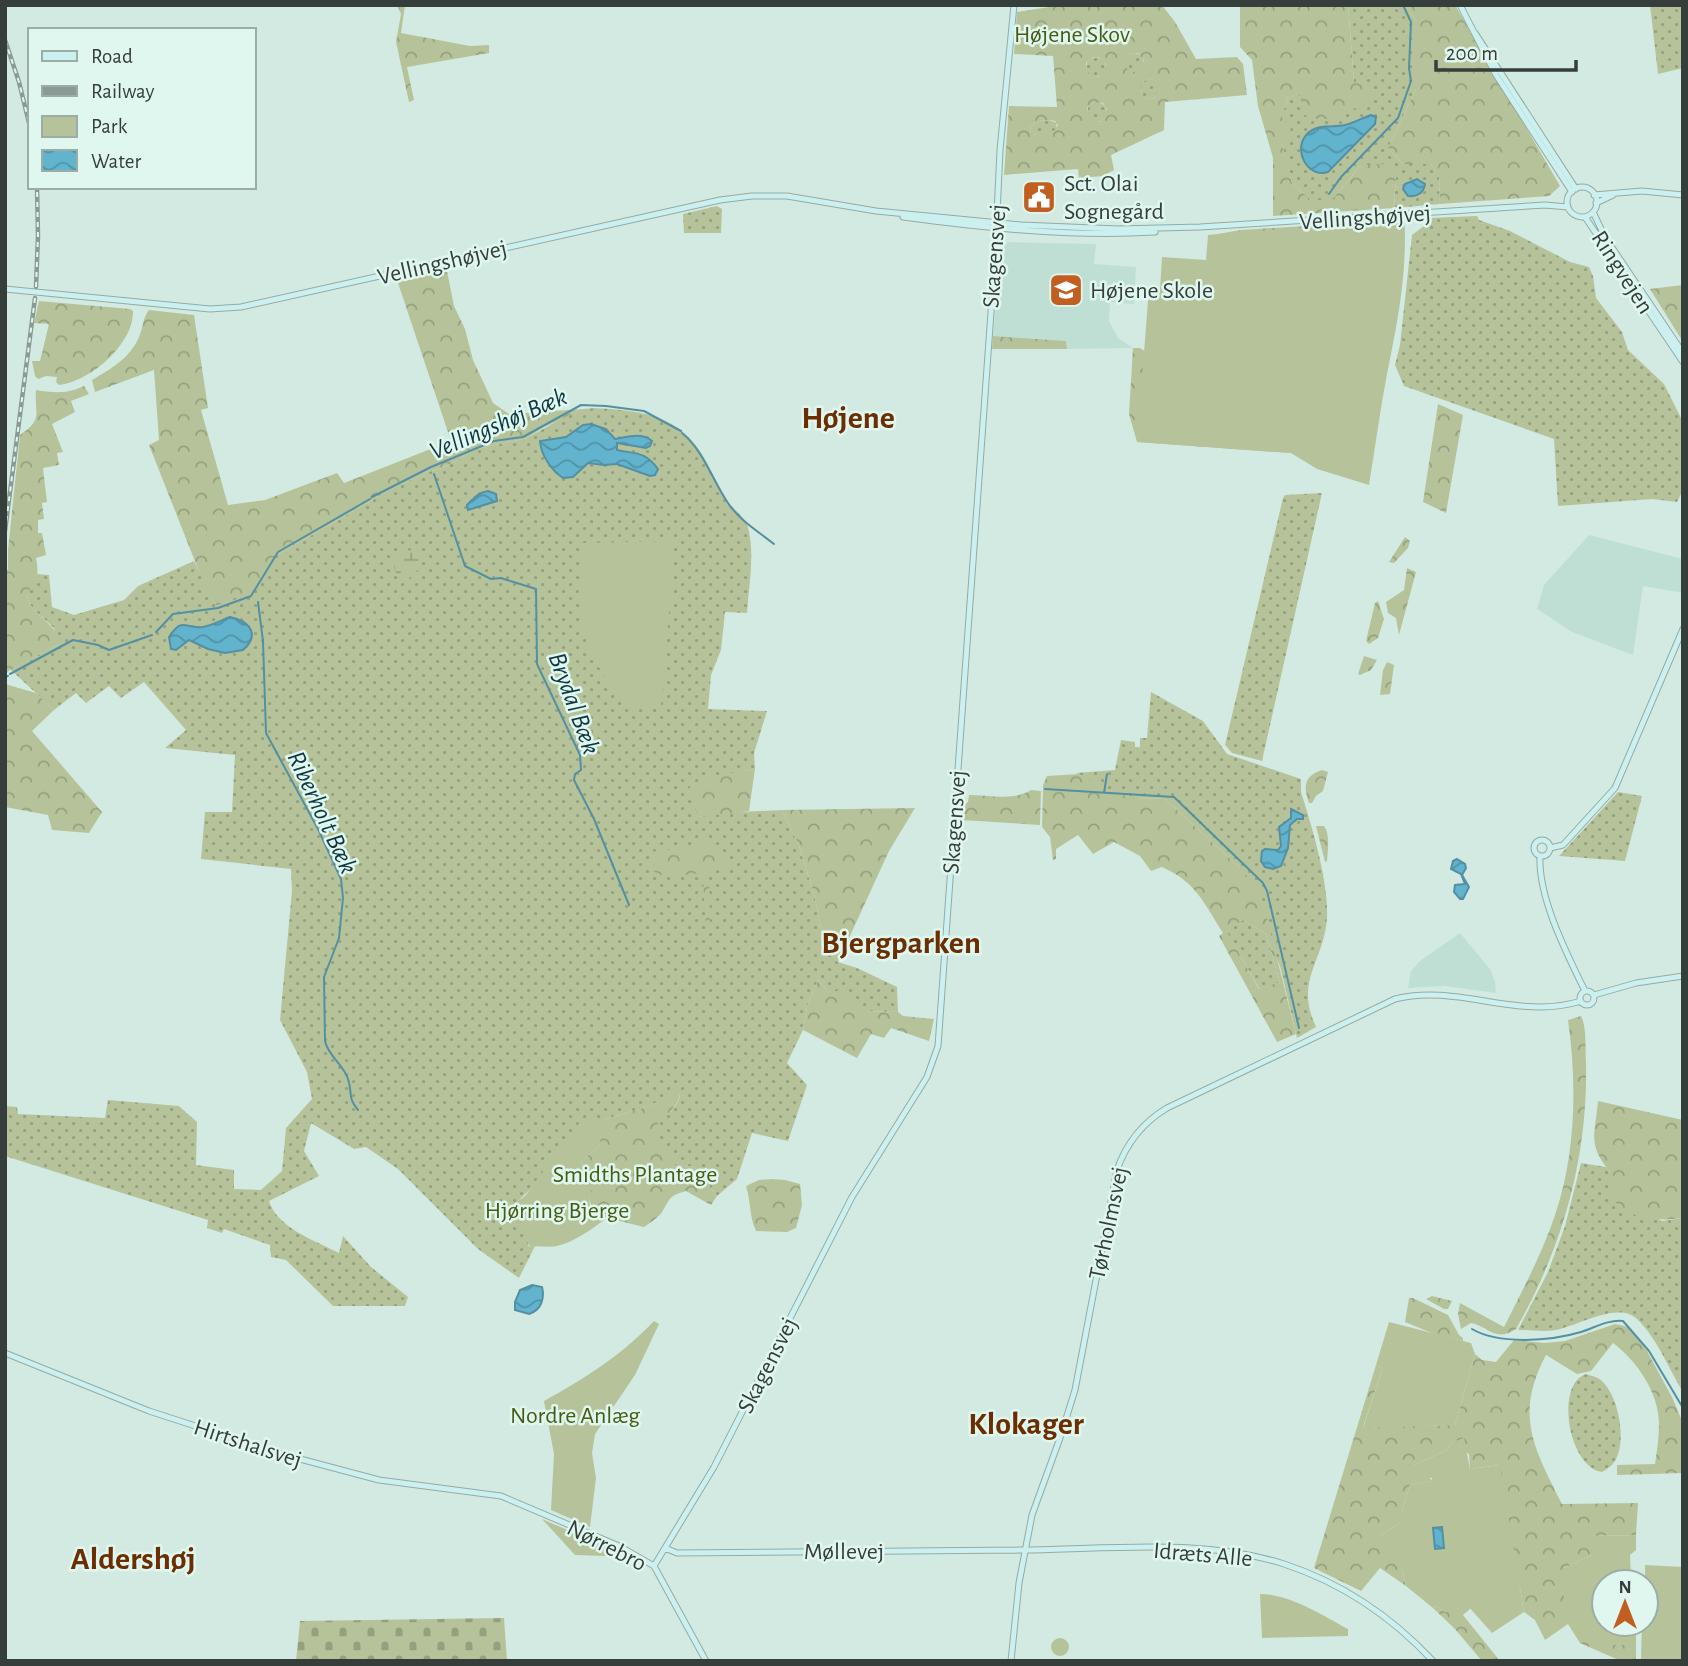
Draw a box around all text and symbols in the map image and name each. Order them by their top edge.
park label: Højene Skov [1014,23,1130,47]
legend [28,28,256,189]
scale bar [1436,28,1576,72]
text: 200 m [1446,43,1498,64]
text: Road [91,46,133,67]
text: Railway [91,81,154,102]
text: Park [91,116,128,137]
text: Water [91,151,141,172]
place label: Sct. Olai Sognegård [1064,172,1164,224]
public building icon: Sct. Olai Sognegård [1020,178,1058,216]
street label: Vellingshøjvej [1298,201,1432,235]
street label: Skagensvej [979,203,1011,309]
street label: Ringvejen [1587,227,1658,318]
street label: Vellingshøjvej [375,236,509,290]
school or university icon: Højene Skole [1047,271,1085,309]
place label: Højene Skole [1090,279,1213,303]
water label: Vellingshøj Bæk [426,383,571,464]
district label: Højene [801,402,895,434]
water label: Brydal Bæk [544,649,604,758]
water label: Riberholt Bæk [282,747,362,878]
street label: Skagensvej [939,769,971,875]
district label: Bjergparken [821,927,981,959]
park label: Smidths Plantage [553,1163,717,1187]
street label: Tørholmsvej [1085,1164,1133,1282]
park label: Hjørring Bjerge [485,1199,629,1223]
street label: Skagensvej [734,1314,802,1417]
park label: Nordre Anlæg [510,1404,640,1428]
district label: Klokager [968,1408,1084,1440]
street label: Hirtshalsvej [191,1415,305,1473]
street label: Nørrebro [563,1516,650,1576]
street label: Idræts Alle [1152,1539,1254,1571]
street label: Møllevej [804,1540,884,1564]
district label: Aldershøj [70,1543,196,1575]
north arrow [1590,1568,1660,1638]
text: N [1618,1578,1632,1597]

